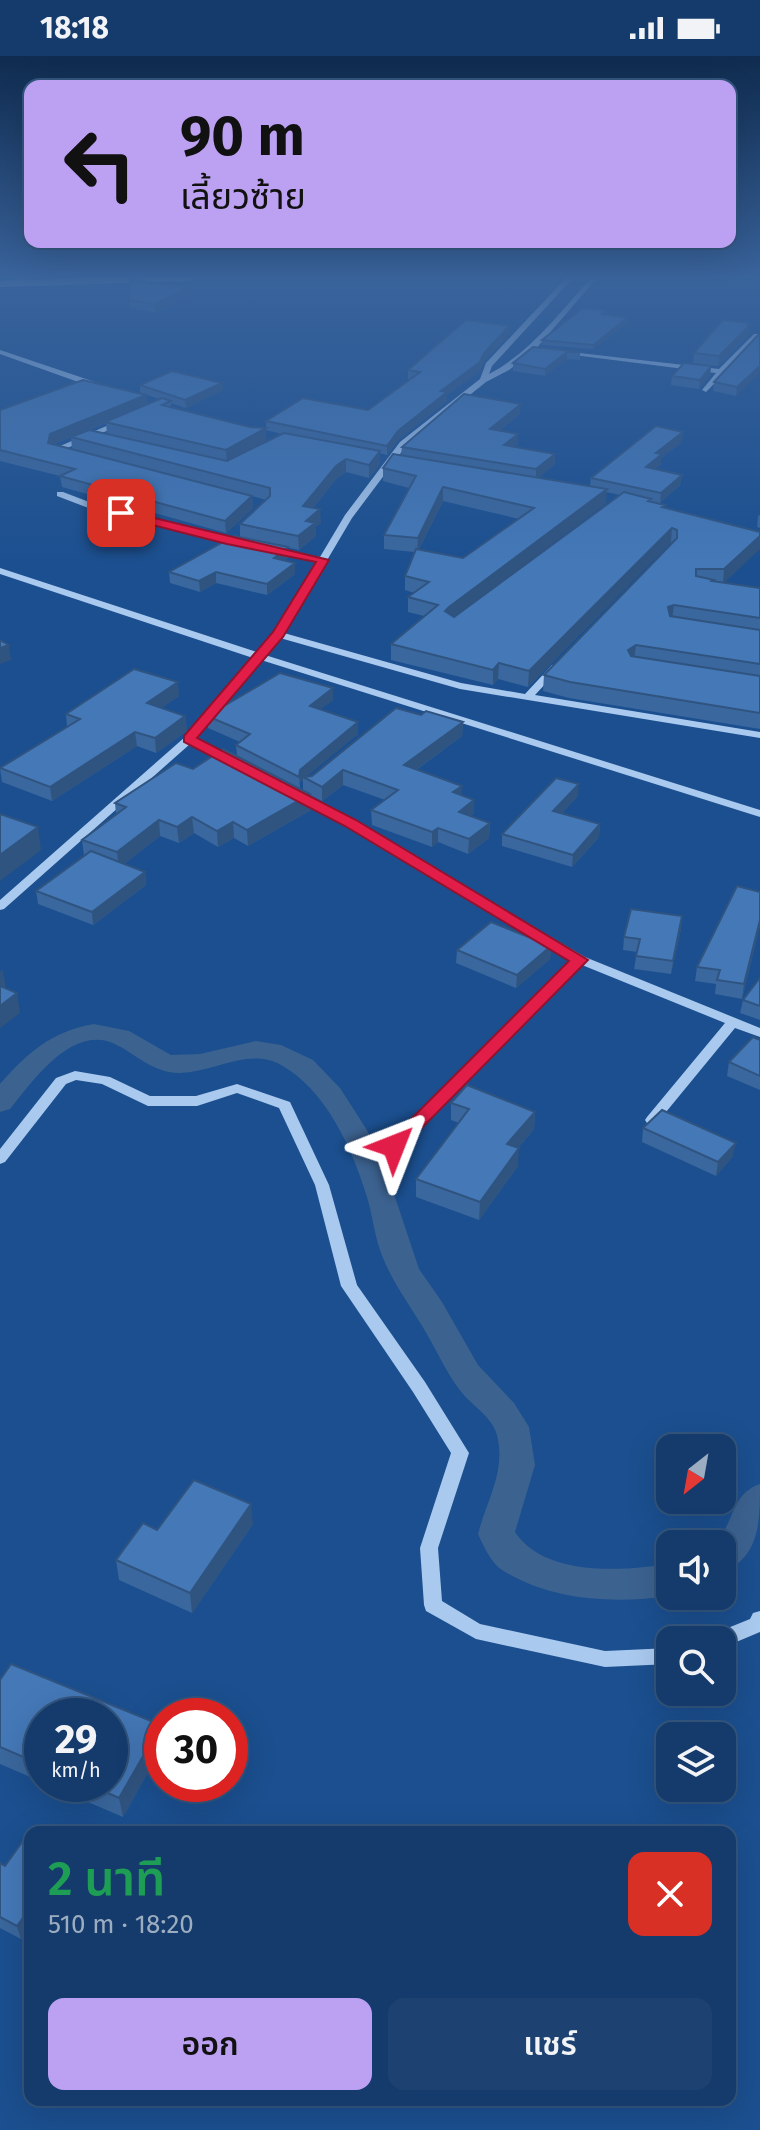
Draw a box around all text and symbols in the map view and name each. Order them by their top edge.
text: 18:18 [40,10,109,46]
text: 90 m [180,103,305,170]
icon: left [48,112,152,216]
text: เลี้ยวซ้าย [180,175,306,219]
pin [87,479,155,547]
icon: arrive [99,491,143,535]
position arrow [352,1104,436,1188]
north arrow [656,1434,736,1514]
map controls [656,1434,736,1802]
button: sound [656,1530,736,1610]
button: search [656,1626,736,1706]
speed limit sign: 30 [144,1698,248,1802]
text: 29 [55,1716,97,1764]
button: layers [656,1722,736,1802]
text: km/h [51,1758,101,1782]
text: 2 นาที [48,1850,165,1908]
button: close [628,1852,712,1936]
text: 510 m · 18:20 [48,1909,194,1940]
button: ออก [48,1998,372,2090]
button: แชร์ [388,1998,712,2090]

